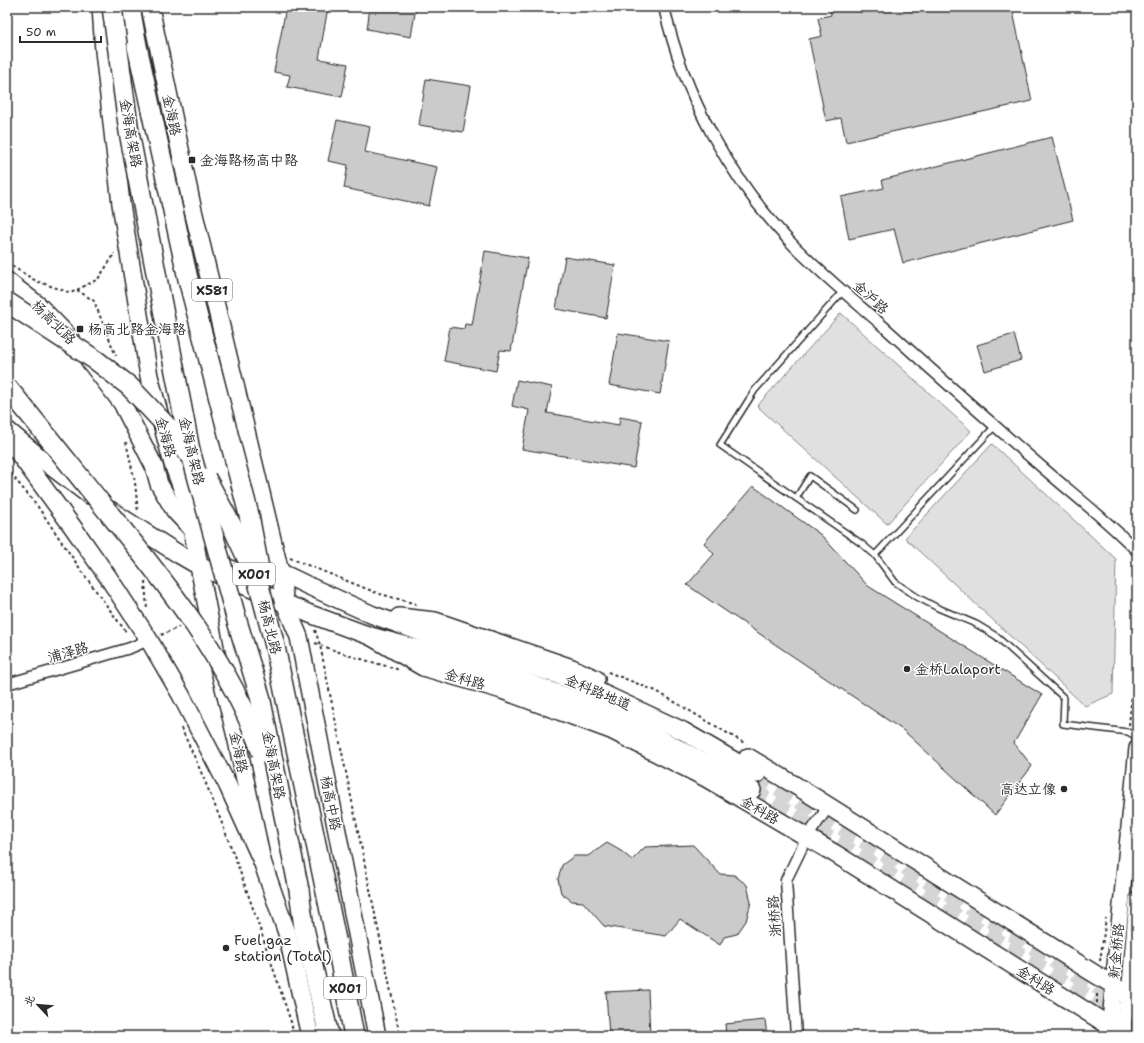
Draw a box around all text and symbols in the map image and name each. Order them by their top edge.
scale bar [20,18,101,44]
text: 50 m [26,24,56,40]
street label: 金海路 [159,93,185,137]
street label: 金海高架路 [116,97,146,169]
place label: 金海路杨高中路 [200,151,298,169]
marker: 金海路杨高中路 [187,155,197,165]
street label: 金沪路 [849,276,893,318]
road number: X581 [192,279,232,301]
street label: 杨高北路 [28,296,80,348]
place label: 杨高北路金海路 [88,320,186,338]
marker: 杨高北路金海路 [75,324,85,334]
street label: 金海路 [152,414,180,460]
street label: 金海高架路 [175,415,209,487]
road number: X001 [233,563,275,585]
street label: 杨高北路 [254,598,286,656]
street label: 浦泽路 [45,638,91,666]
place label: 金桥Lalaport [915,660,1001,678]
marker: 金桥Lalaport [902,664,912,674]
street label: 金科路 [442,665,488,693]
street label: 金科路地道 [562,670,634,714]
street label: 金海高架路 [258,729,290,801]
street label: 金海路 [226,730,252,774]
street label: 杨高中路 [317,774,345,832]
place label: 高达立像 [1000,780,1056,798]
marker: 高达立像 [1059,784,1069,794]
street label: 金科路 [737,792,783,828]
street label: 浙桥路 [764,894,784,938]
street label: 新金桥路 [1105,922,1127,980]
place label: Fuel gaz station (Total) [234,931,331,965]
marker: Fuel gaz station (Total) [221,943,231,953]
street label: 金科路 [1013,961,1059,999]
road number: X001 [324,977,366,999]
north arrow [18,985,58,1025]
text: 北 [20,993,39,1009]

